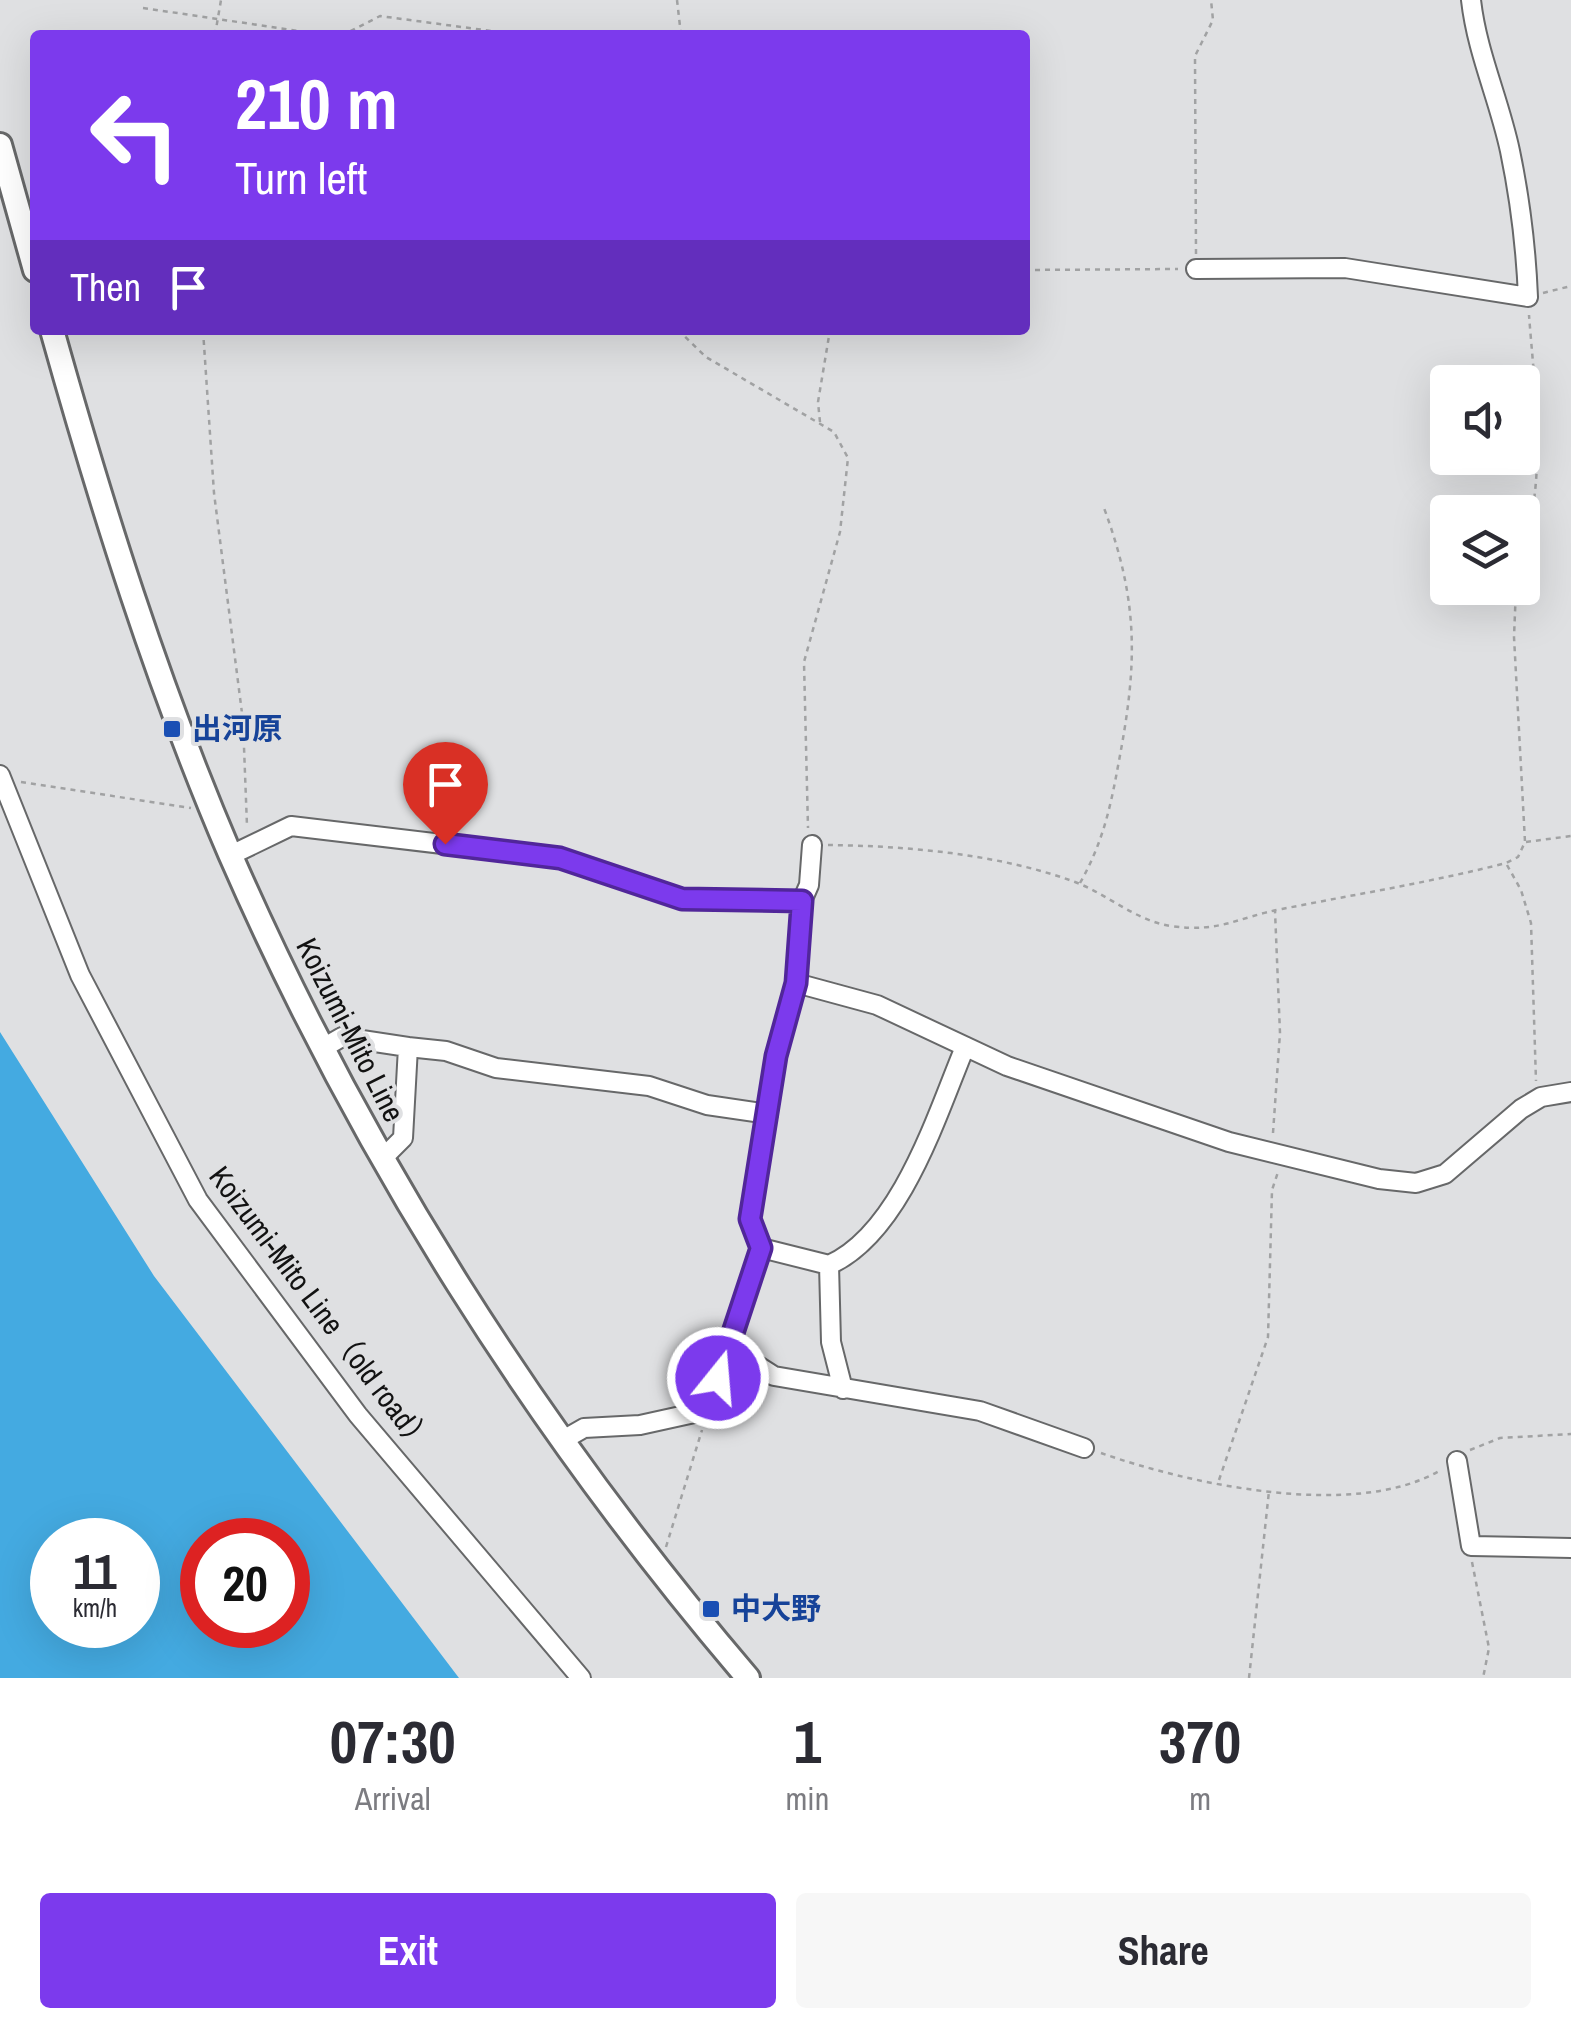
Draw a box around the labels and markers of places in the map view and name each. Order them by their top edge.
place label: 出河原 [192,708,282,748]
marker: 出河原 [161,718,183,740]
pin [403,742,488,845]
place label: 中大野 [731,1588,821,1628]
marker: 中大野 [700,1598,722,1620]

